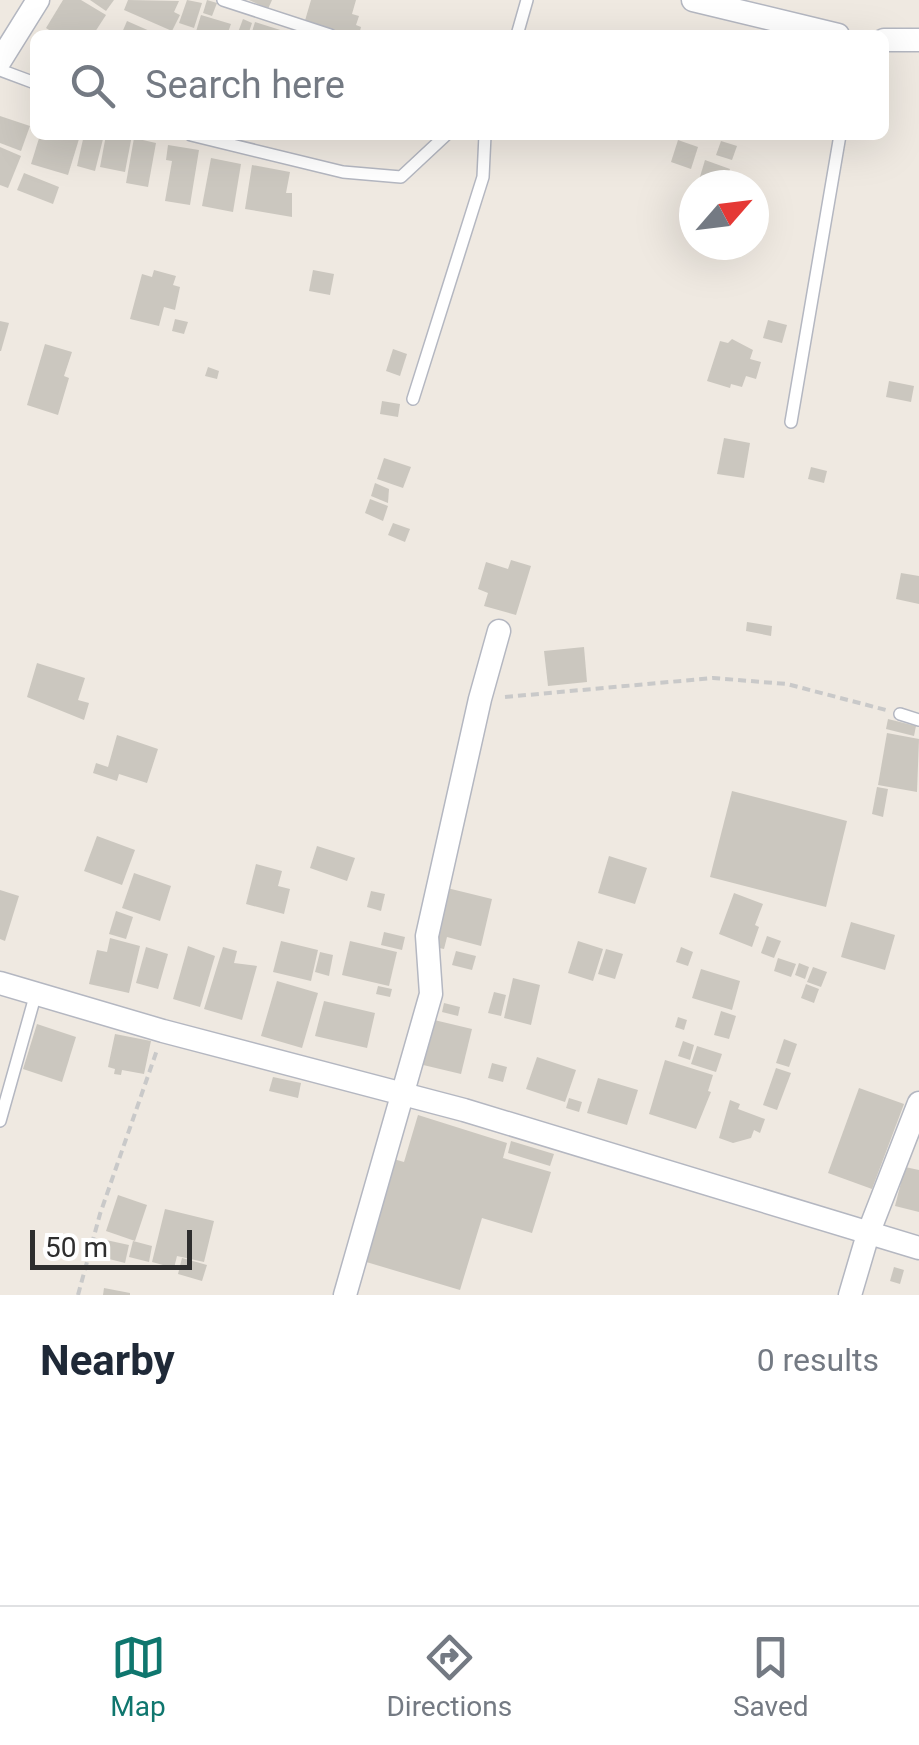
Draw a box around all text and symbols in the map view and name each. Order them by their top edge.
search box [30,30,889,140]
icon: search [65,58,120,113]
text: Search here [145,63,345,107]
north arrow [679,170,769,260]
scale bar [30,1225,192,1270]
text: 50 m [45,1231,108,1264]
text: Nearby [40,1336,175,1385]
text: 0 results [757,1341,879,1379]
tab: Map [110,1630,166,1723]
tab: Directions [386,1630,512,1723]
tab: Saved [733,1630,809,1723]

